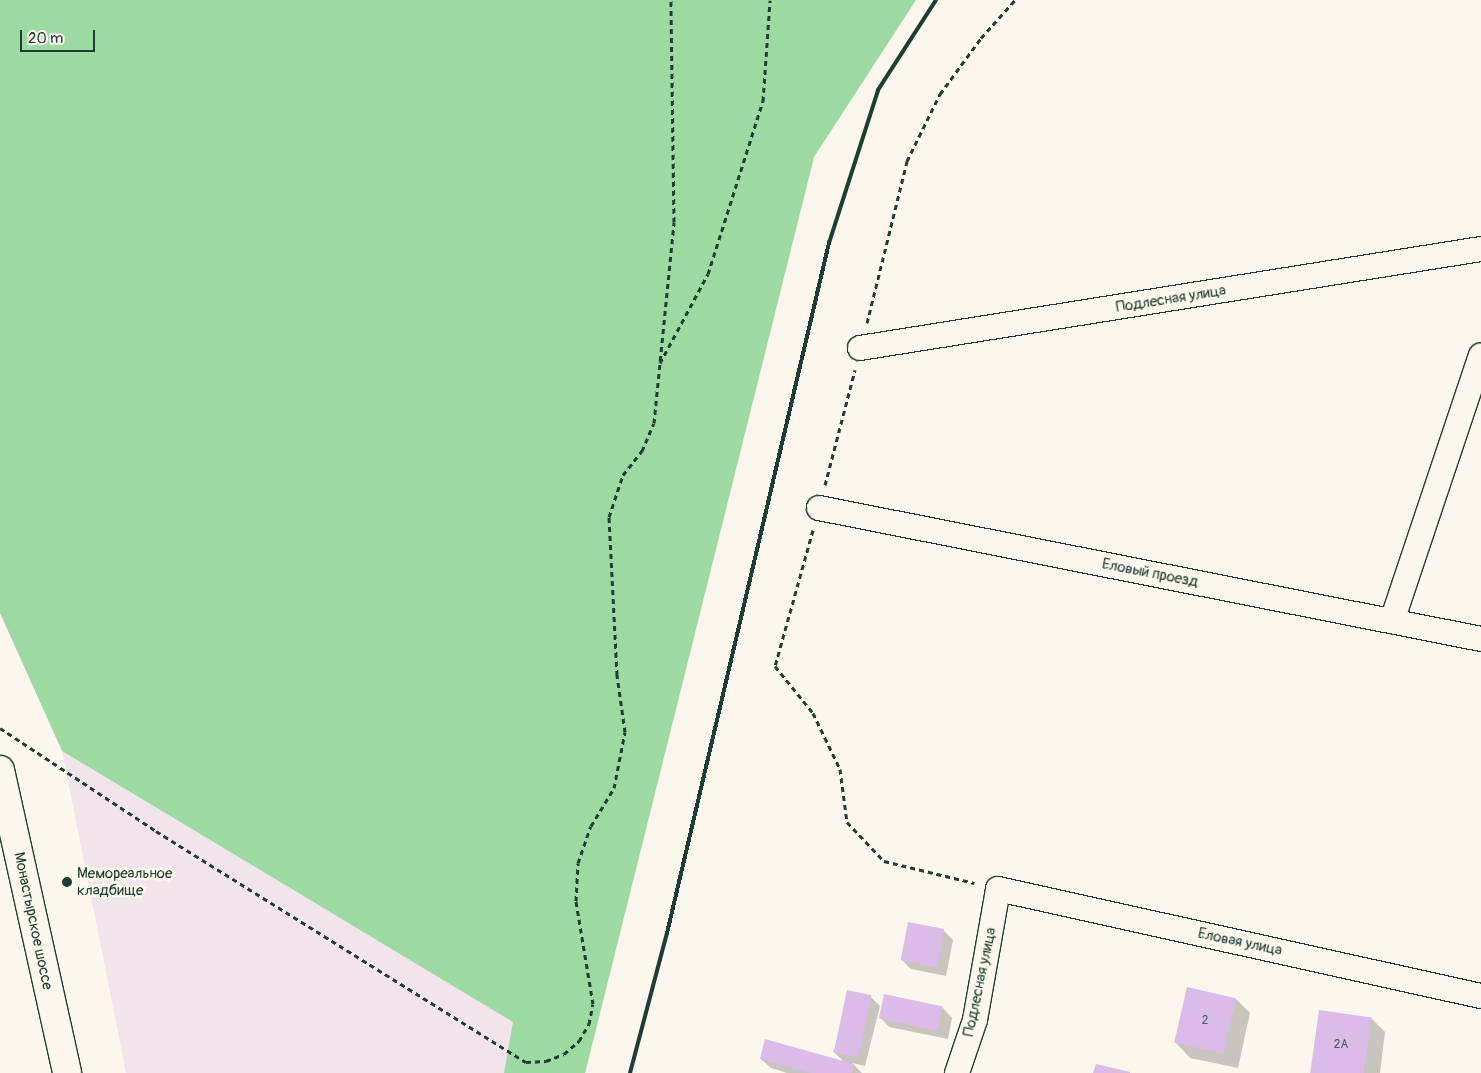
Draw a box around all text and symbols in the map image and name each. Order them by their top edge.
scale bar [22,20,98,52]
text: 20 m [28,29,63,48]
street label: Подлесная улица [1115,281,1227,317]
street label: Еловый проезд [1100,555,1200,591]
street label: Монастырское шоссе [10,851,56,991]
place label: Мемореальное кладбище [77,864,172,899]
marker: Мемореальное кладбище [61,876,73,888]
street label: Еловая улица [1196,924,1284,960]
street label: Подлесная улица [960,926,1000,1038]
house number: 2 [1202,1014,1208,1028]
house number: 2А [1334,1038,1348,1052]

